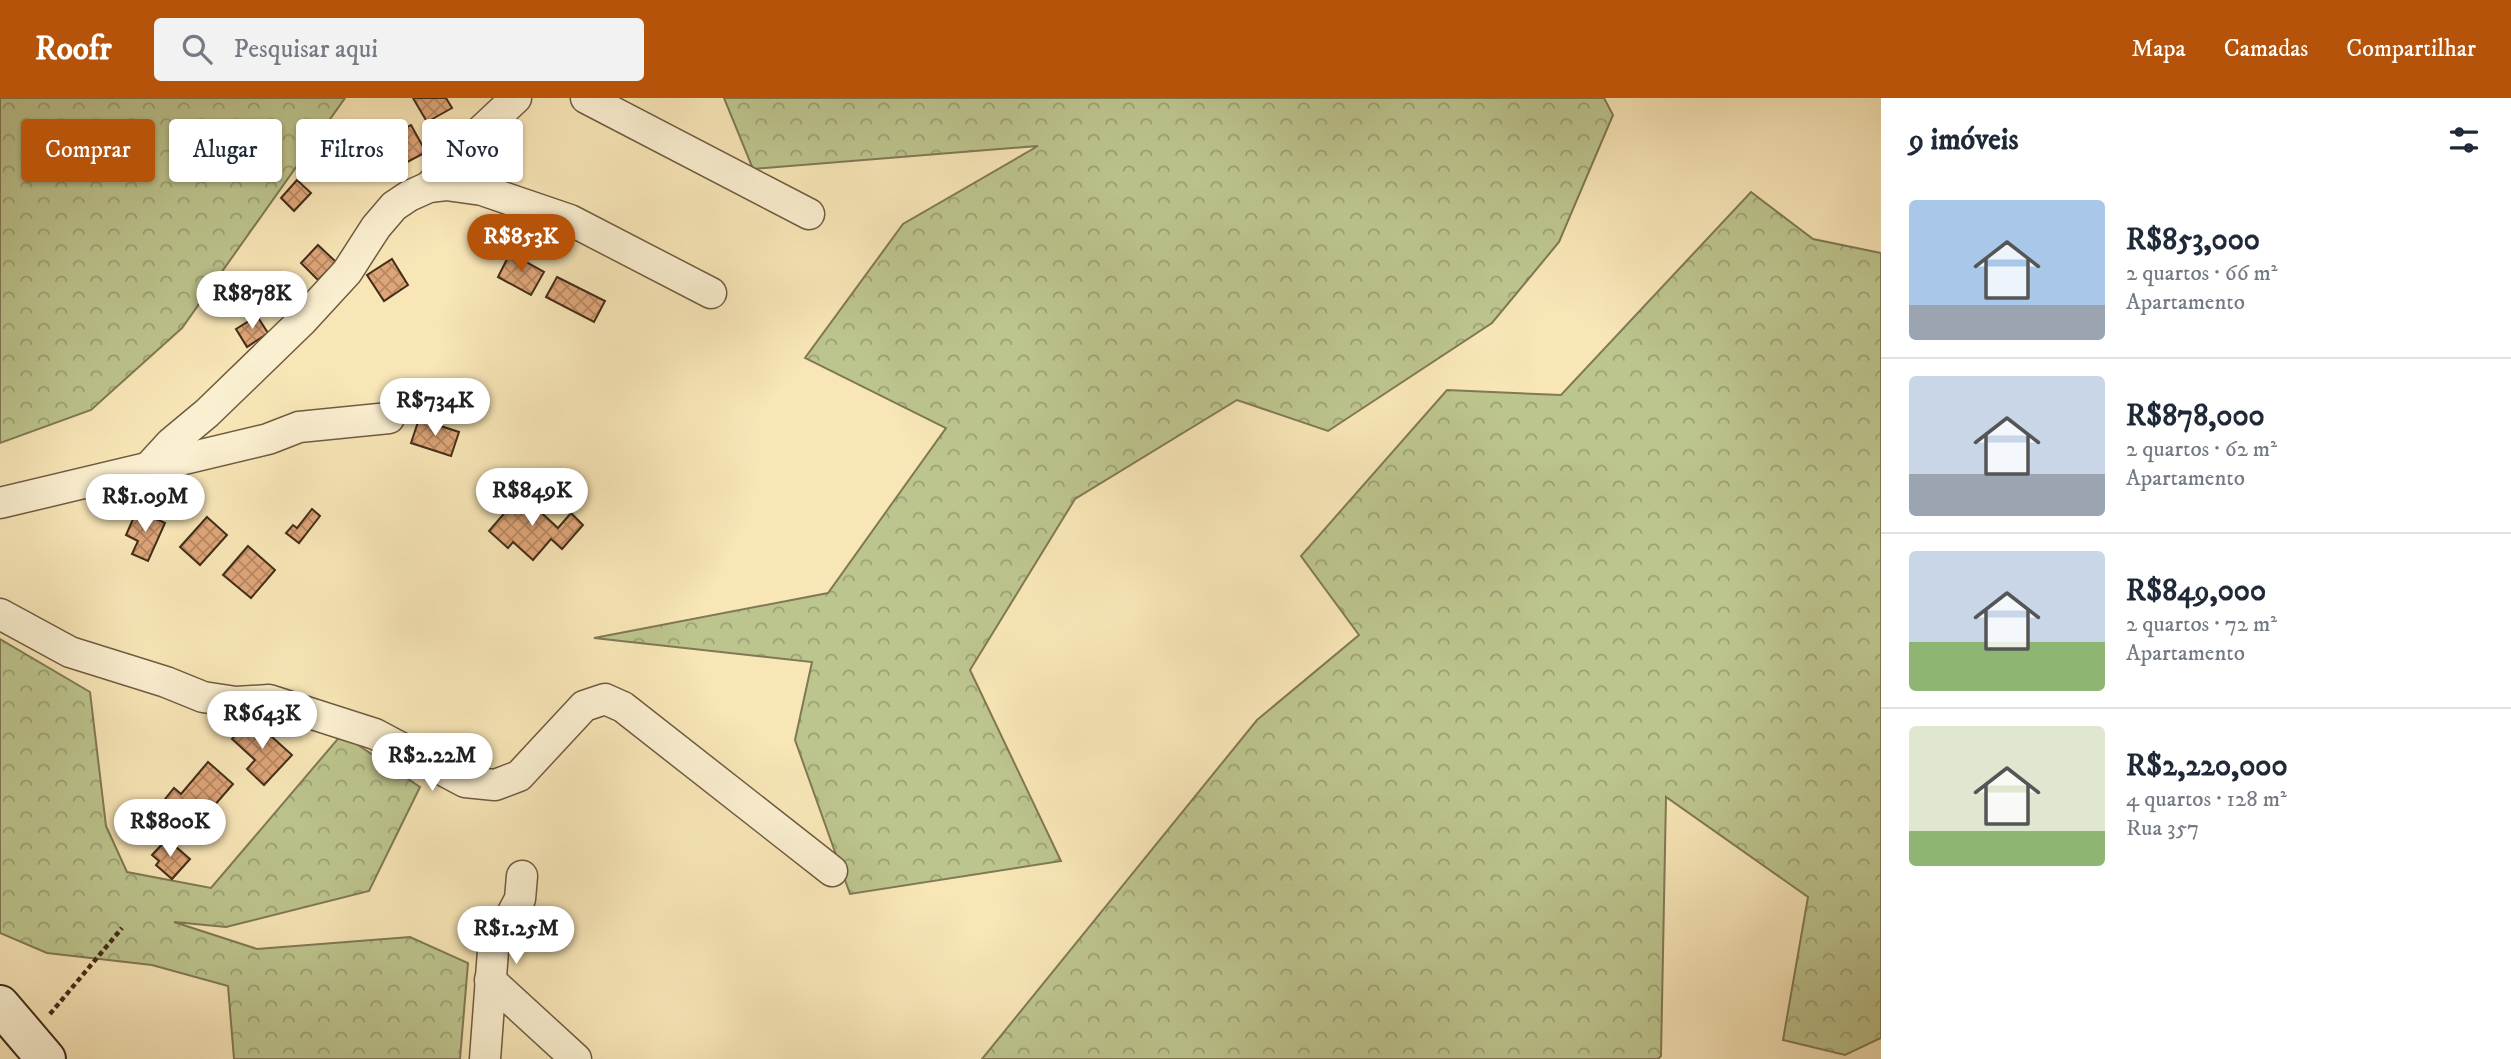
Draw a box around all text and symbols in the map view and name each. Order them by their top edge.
search box [154,18,644,81]
text: Roofr [35,29,112,70]
icon: search [178,30,216,68]
text: Pesquisar aqui [234,33,378,66]
text: Mapa [2131,34,2186,64]
text: Camadas [2224,34,2308,64]
text: Compartilhar [2346,34,2476,64]
chip: Comprar [21,119,155,182]
chip: Alugar [169,119,282,182]
chip: Filtros [296,119,408,182]
chip: Novo [422,119,523,182]
icon: filters [2445,121,2483,159]
text: 9 imóveis [1909,122,2018,159]
pin: R$853K [464,214,578,274]
text: R$853K [483,222,559,251]
text: R$853,000 [2126,222,2260,259]
icon: home [1965,228,2049,312]
text: 2 quartos · 66 m² [2126,259,2278,288]
pin: R$878K [195,272,309,331]
text: R$878K [212,279,292,308]
text: Apartamento [2126,288,2245,317]
pin: R$734K [378,378,492,438]
text: R$734K [396,386,474,415]
text: R$878,000 [2126,398,2265,435]
icon: home [1965,404,2049,488]
text: 2 quartos · 62 m² [2126,435,2277,464]
text: Apartamento [2126,464,2245,493]
pin: R$849K [475,468,589,528]
pin: R$1.09M [80,474,210,534]
text: R$849K [492,476,572,505]
text: R$1.09M [102,482,188,511]
text: R$849,000 [2126,573,2266,610]
icon: home [1965,579,2049,663]
text: 2 quartos · 72 m² [2126,610,2277,639]
text: Apartamento [2126,639,2245,668]
pin: R$643K [205,692,319,751]
text: R$643K [223,699,301,728]
pin: R$2.22M [367,734,497,793]
text: R$2.22M [388,741,476,770]
text: R$2,220,000 [2126,748,2288,785]
icon: home [1965,754,2049,838]
text: 4 quartos · 128 m² [2126,785,2287,814]
pin: R$800K [113,800,227,859]
text: R$800K [130,807,210,836]
text: Rua 357 [2126,814,2199,843]
pin: R$1.25M [451,906,581,966]
text: R$1.25M [473,914,559,943]

